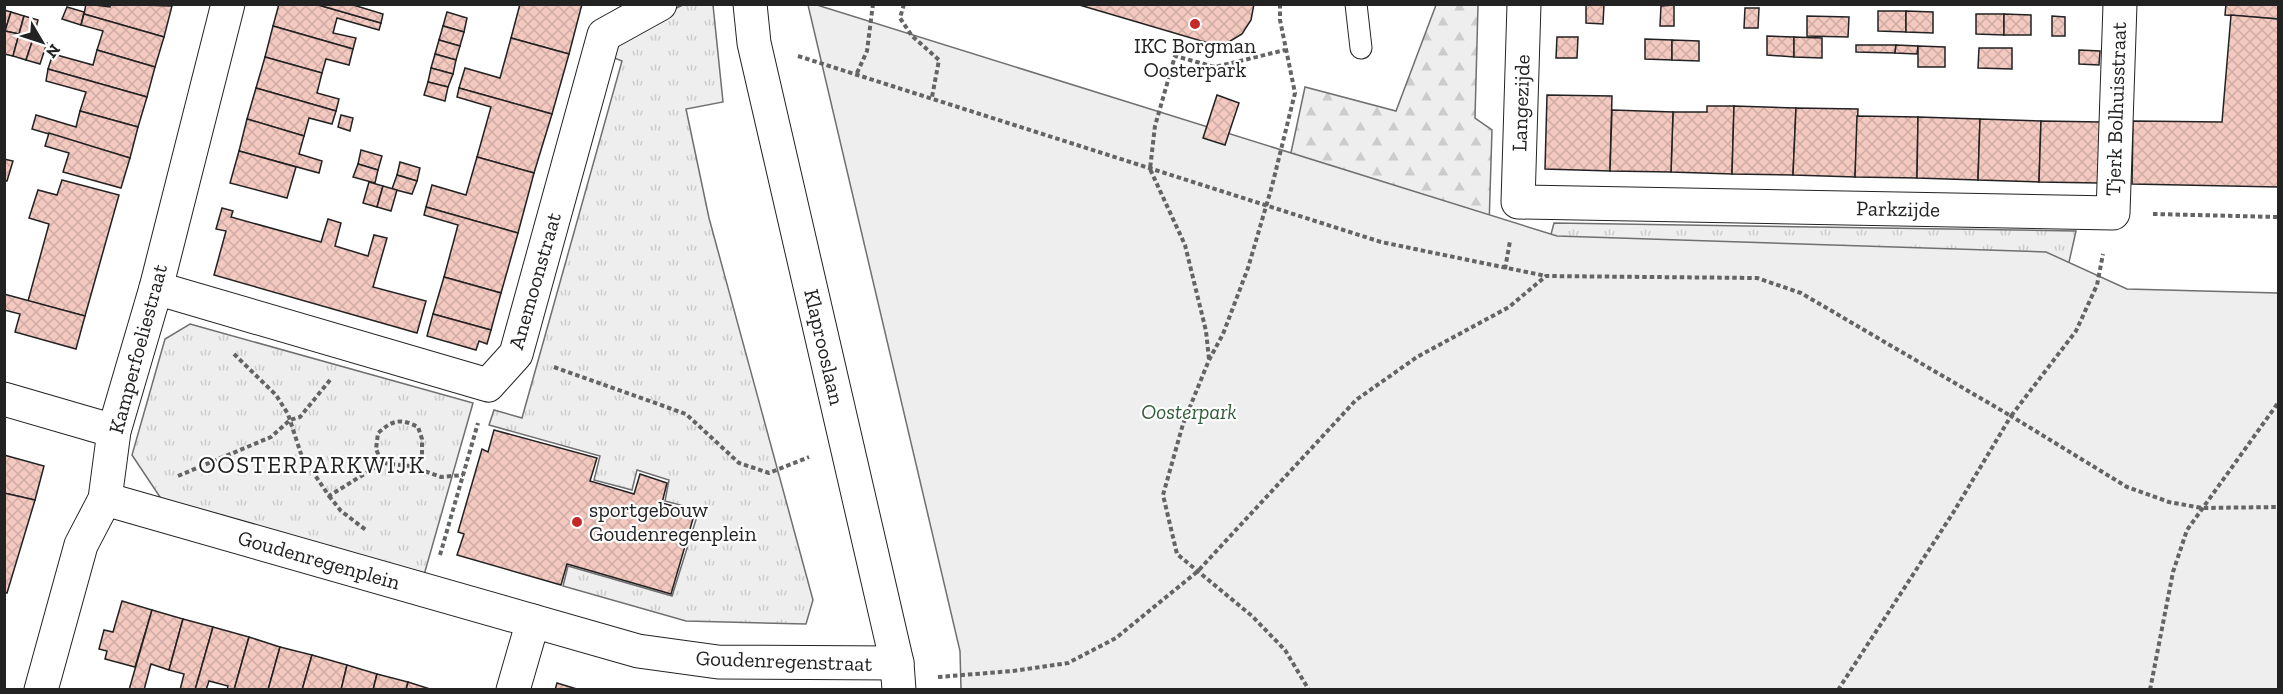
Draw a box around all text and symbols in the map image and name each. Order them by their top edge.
north arrow [12,12,72,72]
marker: IKC Borgman Oosterpark [1188,17,1202,31]
street label: Tjerk Bolhuisstraat [2100,21,2132,196]
place label: IKC Borgman Oosterpark [1134,33,1256,82]
text: N [42,40,64,62]
street label: Langezijde [1506,54,1536,152]
street label: Parkzijde [1856,195,1940,223]
street label: Anemoonstraat [503,209,566,352]
street label: Kamperfoeliestraat [103,261,172,436]
street label: Klaprooslaan [799,286,850,407]
park label: Oosterpark [1141,399,1237,424]
district label: OOSTERPARKWIJK [198,450,426,479]
place label: sportgebouw Goudenregenplein [589,497,757,546]
marker: sportgebouw Goudenregenplein [570,515,584,529]
street label: Goudenregenplein [235,524,403,595]
street label: Goudenregenstraat [695,645,873,676]

